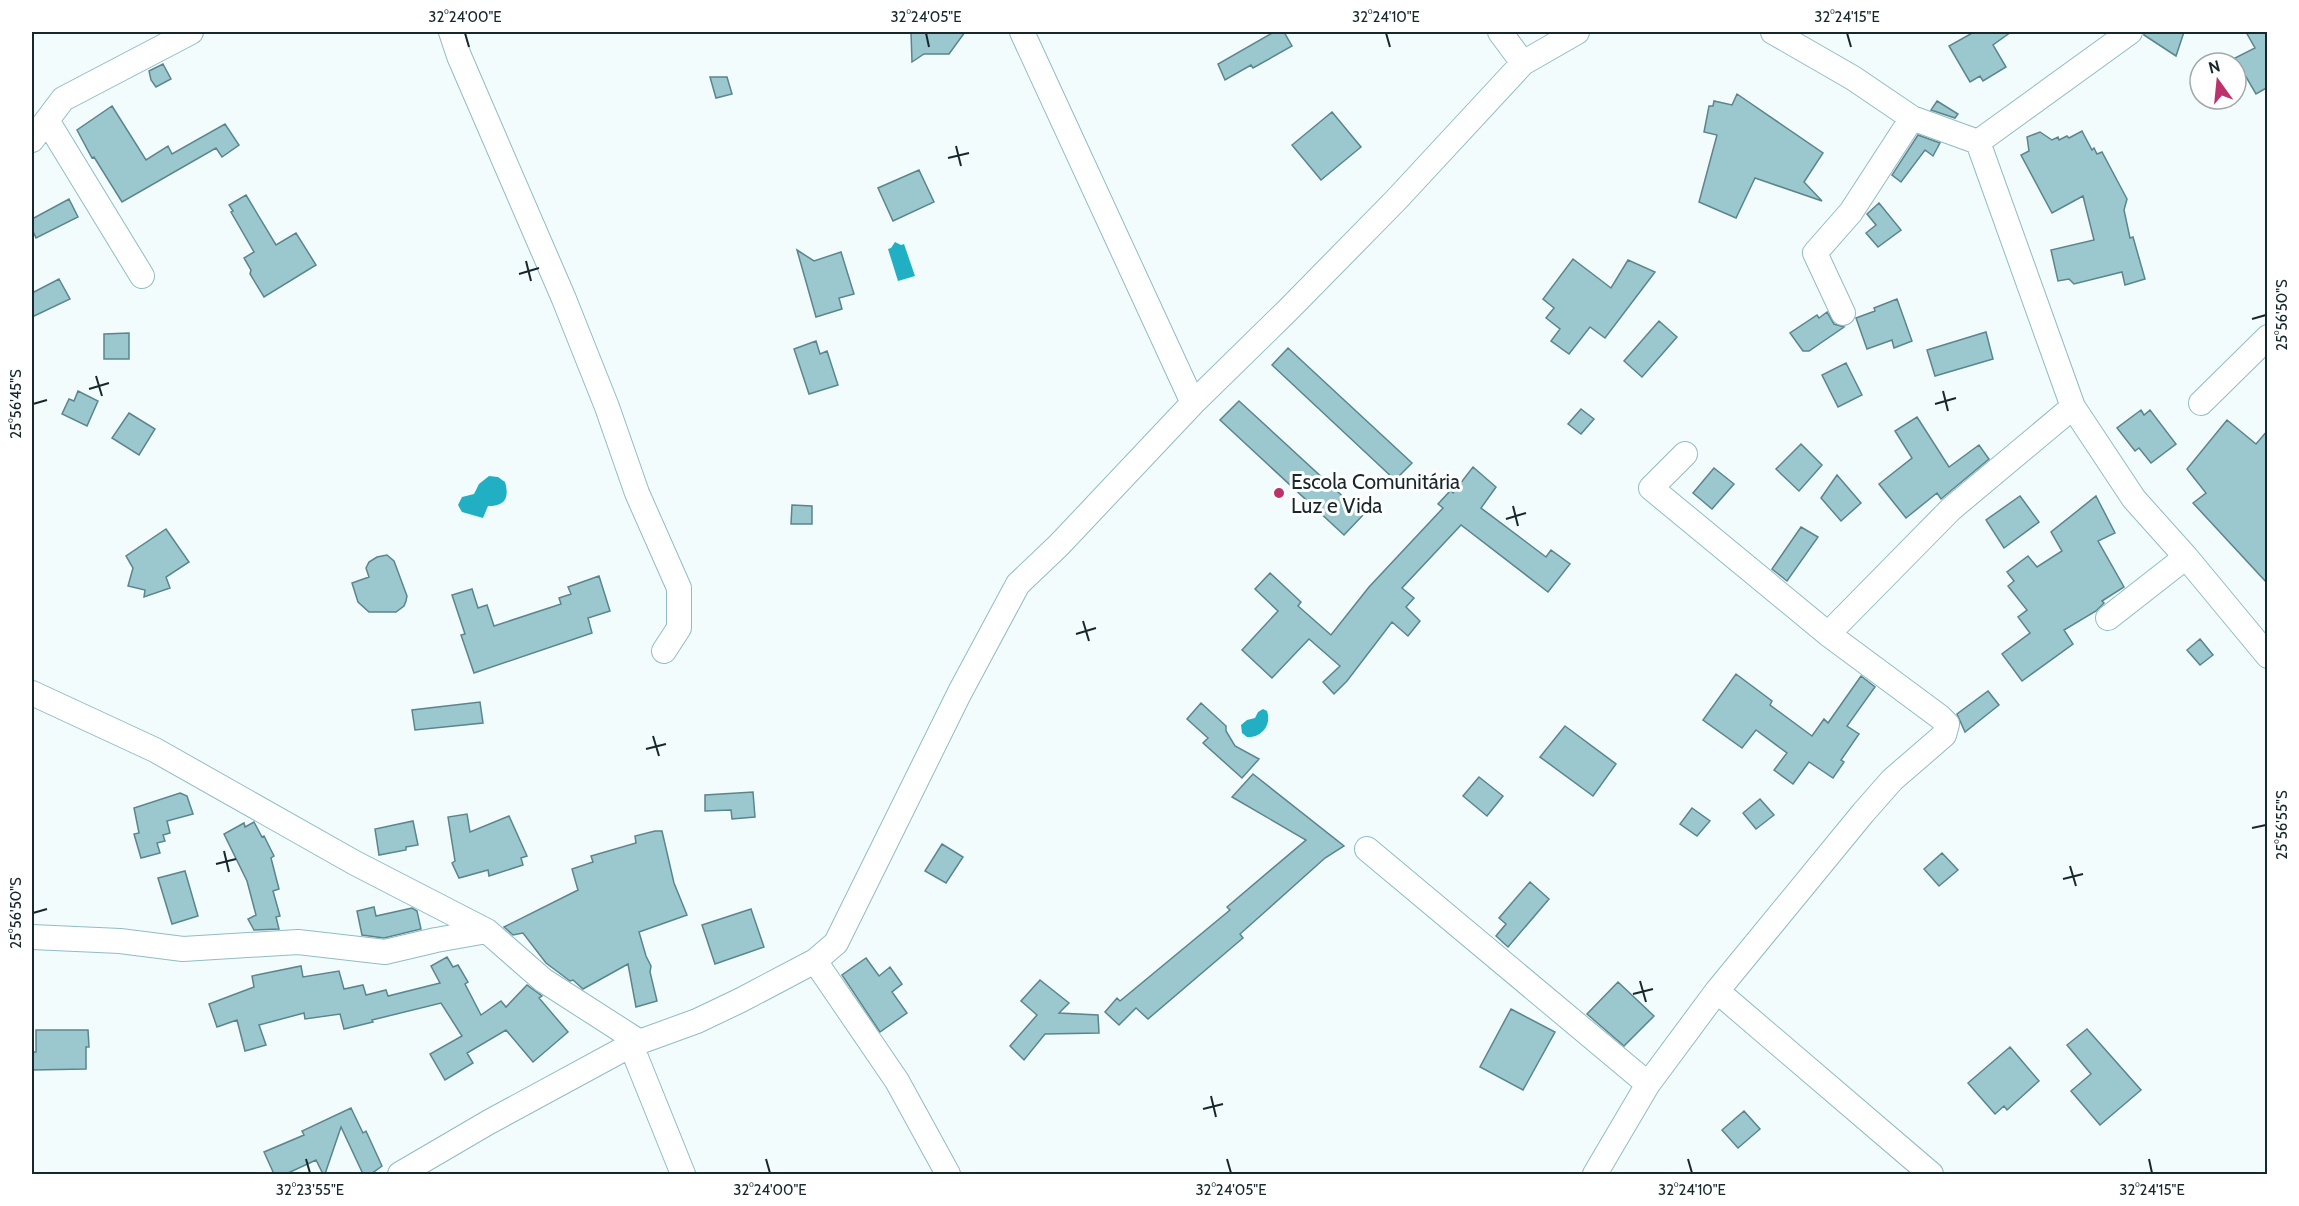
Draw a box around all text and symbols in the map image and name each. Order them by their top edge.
text: 32°24'00"E [428,8,502,26]
text: 32°24'05"E [891,8,962,26]
text: 32°24'10"E [1352,8,1420,26]
text: 32°24'15"E [1814,8,1880,26]
north arrow [2188,51,2248,111]
text: N [2206,56,2222,78]
text: 25°56'50"S [2273,279,2291,351]
text: 25°56'45"S [7,369,25,439]
place label: Escola Comunitária Luz e Vida [1291,469,1460,518]
marker: Escola Comunitária Luz e Vida [1272,486,1286,500]
text: 25°56'55"S [2273,790,2291,860]
text: 25°56'50"S [7,877,25,949]
text: 32°23'55"E [276,1181,344,1199]
text: 32°24'00"E [733,1181,807,1199]
text: 32°24'05"E [1196,1181,1267,1199]
text: 32°24'10"E [1658,1181,1726,1199]
text: 32°24'15"E [2119,1181,2185,1199]

